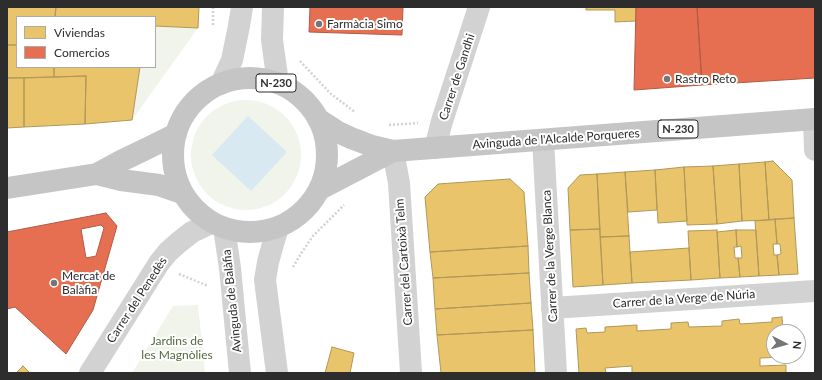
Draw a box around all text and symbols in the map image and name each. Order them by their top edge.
legend [16,16,156,68]
place label: Farmàcia Simo [327,17,403,31]
marker: Farmàcia Simo [314,19,324,29]
text: Viviendas [54,25,105,40]
street label: Carrer de Gandhi [436,32,478,122]
text: Comercios [54,45,110,60]
place label: Rastro Reto [675,72,736,86]
road number: N-230 [256,74,296,92]
marker: Rastro Reto [662,74,672,84]
road number: N-230 [658,120,698,138]
street label: Avinguda de l'Alcalde Porqueres [472,126,640,152]
street label: Carrer de la Verge Blanca [539,190,561,322]
street label: Carrer del Cartoixà Telm [392,198,416,326]
street label: Avinguda de Balàfia [219,249,245,353]
street label: Carrer del Penedès [104,254,170,346]
place label: Mercat de Balàfia [62,269,115,297]
marker: Mercat de Balàfia [49,278,59,288]
street label: Carrer de la Verge de Núria [612,287,756,311]
north arrow [766,324,806,364]
park label: Jardins de les Magnòlies [141,334,213,362]
text: N [791,340,804,350]

